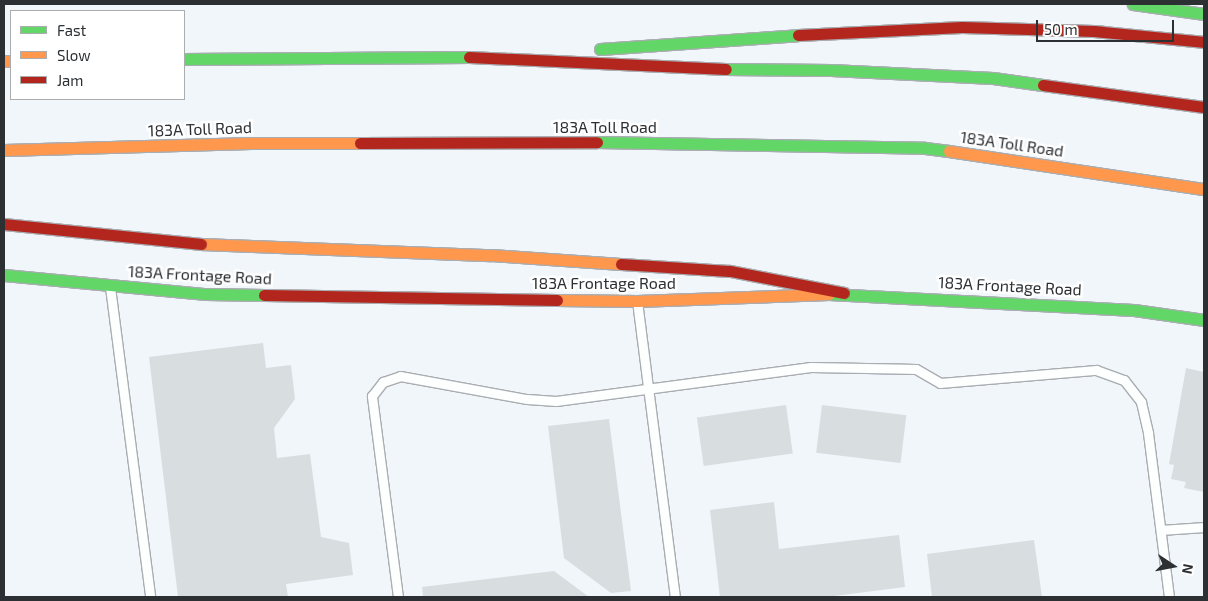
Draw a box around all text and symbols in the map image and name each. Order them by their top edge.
legend [10,10,185,100]
scale bar [1038,10,1176,42]
text: 50 m [1044,20,1078,38]
text: Fast [57,21,86,39]
text: Slow [57,46,91,64]
text: Jam [57,71,83,89]
street label: 183A Toll Road [552,117,658,137]
street label: 183A Toll Road [147,118,253,140]
street label: 183A Toll Road [959,127,1065,161]
street label: 183A Frontage Road [128,262,272,288]
street label: 183A Frontage Road [532,273,676,293]
street label: 183A Frontage Road [938,273,1082,299]
north arrow [1148,541,1198,591]
text: N [1179,562,1198,576]

